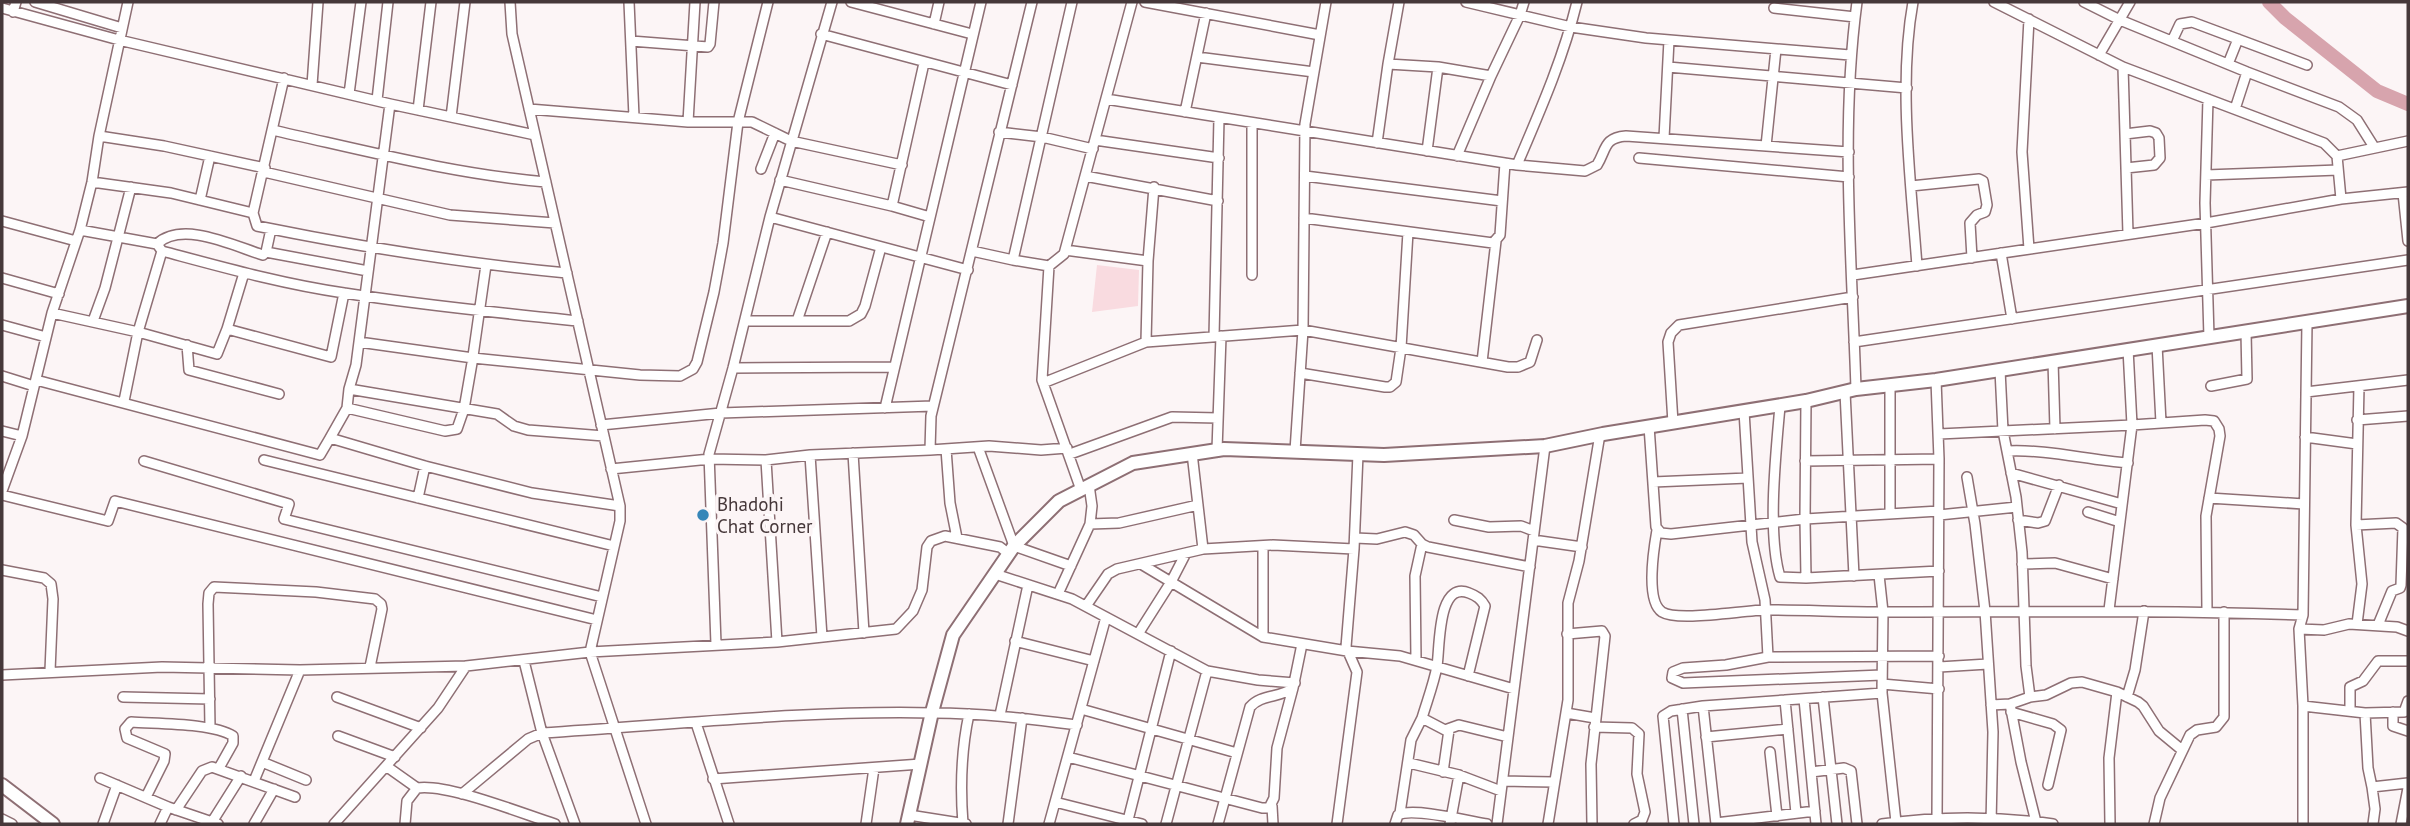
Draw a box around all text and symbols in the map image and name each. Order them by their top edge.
place label: Bhadohi Chat Corner [717,492,813,538]
marker: Bhadohi Chat Corner [695,507,711,523]

